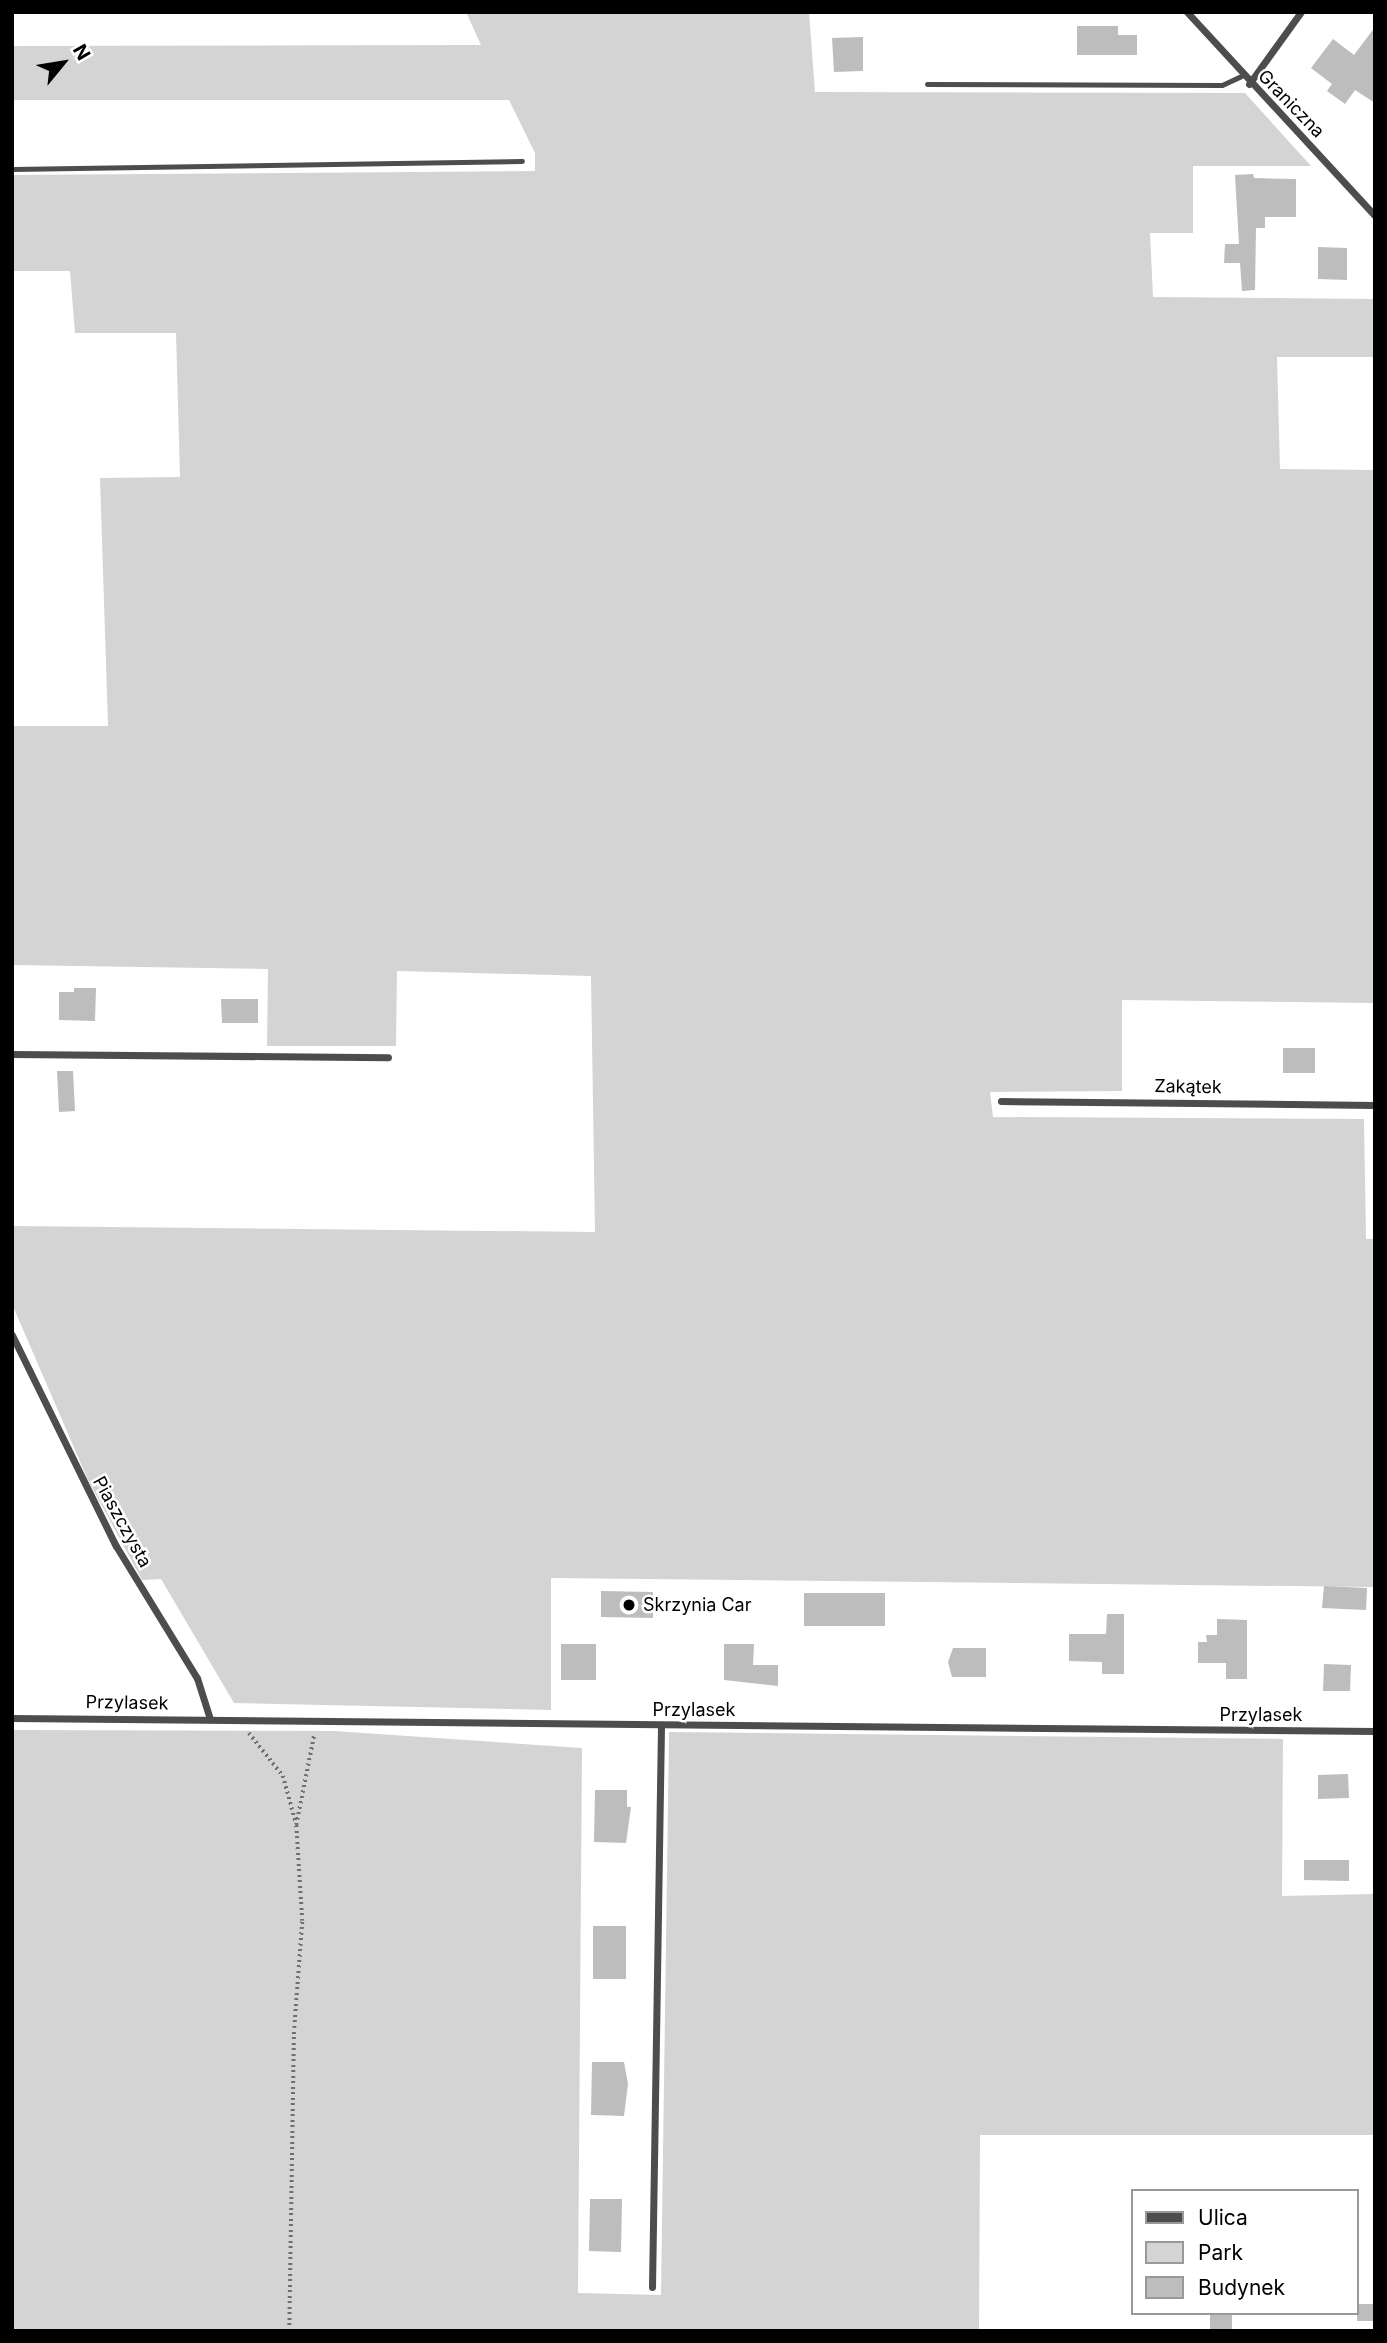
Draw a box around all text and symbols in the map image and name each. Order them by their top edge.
north arrow [28,28,98,98]
text: N [68,40,95,64]
street label: Graniczna [1253,66,1329,142]
street label: Zakątek [1154,1076,1222,1098]
street label: Piaszczysta [88,1473,156,1571]
place label: Skrzynia Car [643,1594,751,1616]
marker: Skrzynia Car [621,1597,637,1613]
street label: Przylasek [85,1691,169,1715]
street label: Przylasek [653,1699,735,1721]
street label: Przylasek [1220,1704,1302,1726]
legend [1132,2189,1359,2315]
text: Ulica [1198,2205,1248,2230]
text: Park [1198,2240,1243,2265]
text: Budynek [1198,2275,1285,2300]

